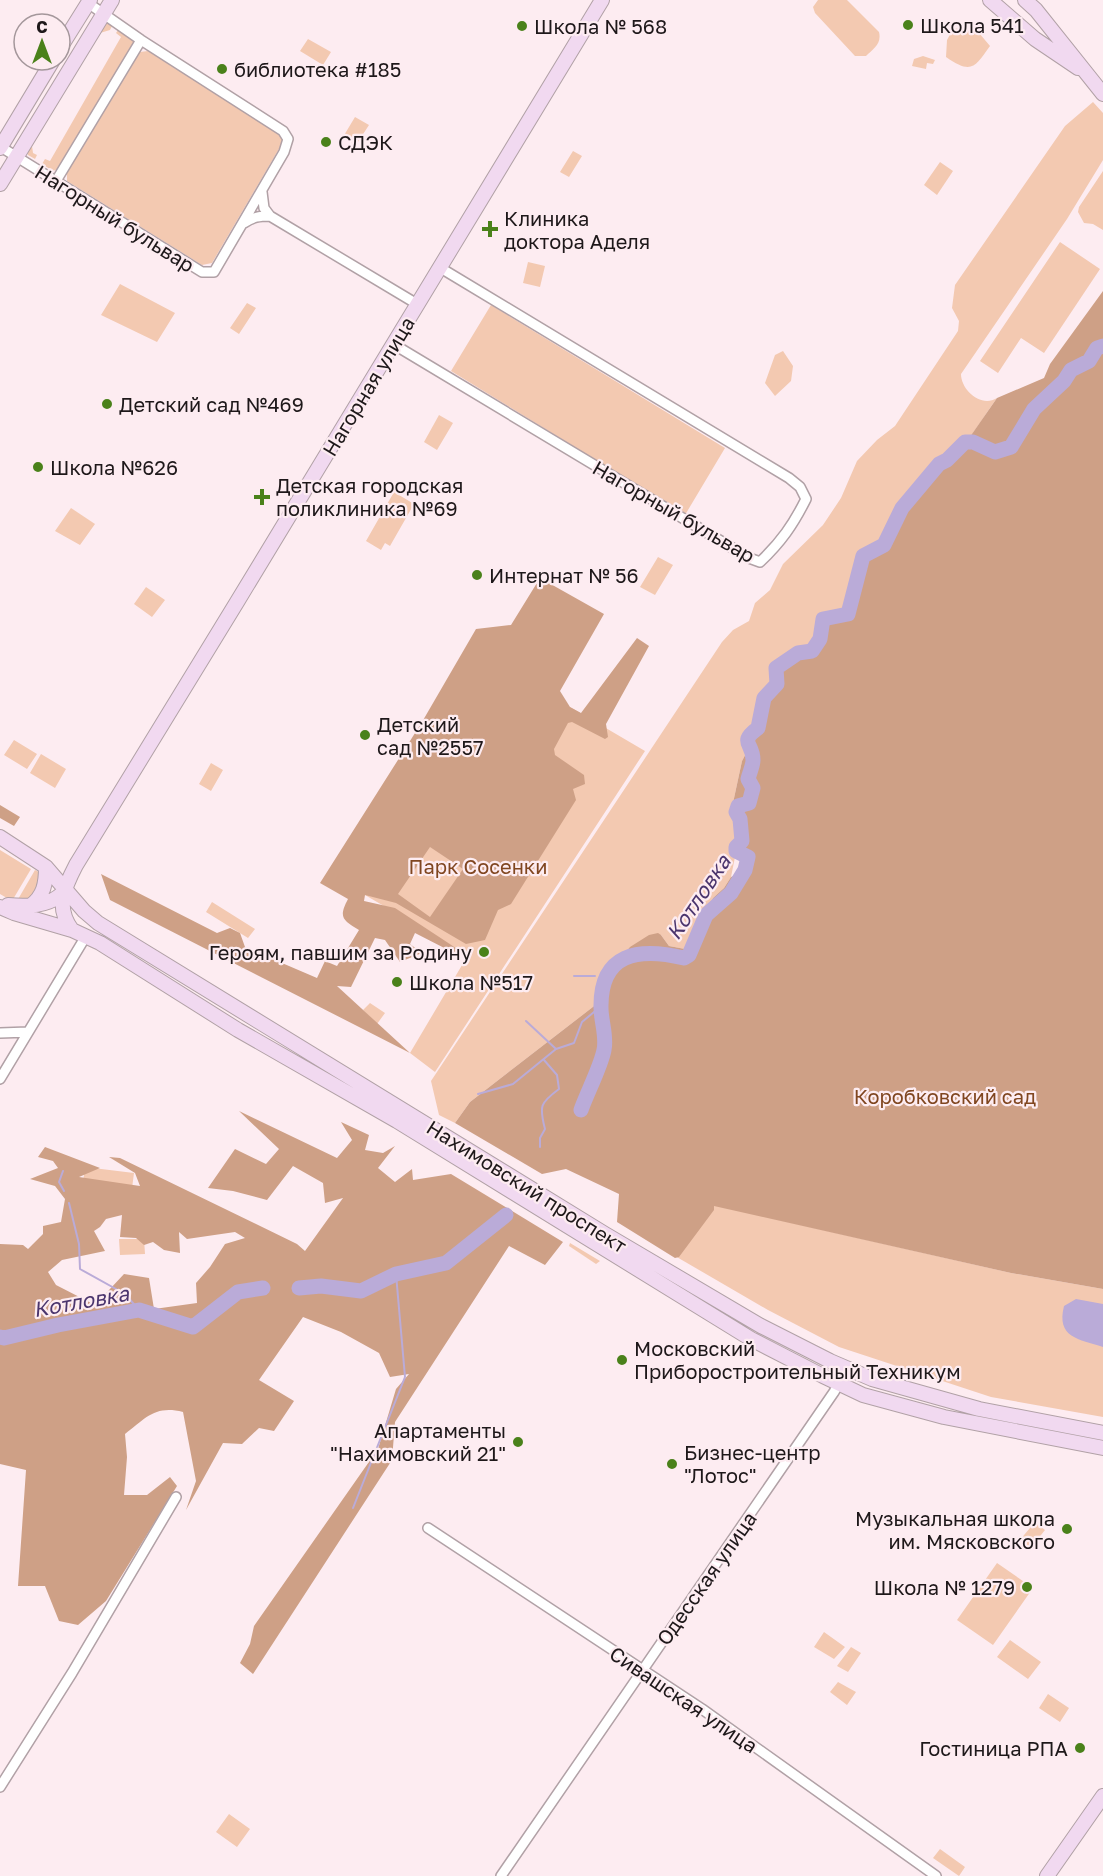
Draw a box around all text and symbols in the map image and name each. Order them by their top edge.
north arrow [12,12,72,72]
place label: Школа 541 [920,13,1024,37]
place label: Школа № 568 [534,14,667,38]
text: С [36,17,48,37]
marker: Школа 541 [901,18,915,32]
marker: Школа № 568 [515,19,529,33]
place label: библиотека #185 [234,57,401,81]
marker: библиотека #185 [215,62,229,76]
place label: СДЭК [338,130,393,154]
marker: СДЭК [319,135,333,149]
street label: Нагорный бульвар [31,159,199,277]
place label: Клиника доктора Аделя [504,206,650,253]
marker: Клиника доктора Аделя [481,220,499,238]
street label: Нагорная улица [317,312,419,460]
place label: Детский сад №469 [119,392,304,416]
marker: Детский сад №469 [100,397,114,411]
place label: Школа №626 [50,455,178,479]
street label: Нагорный бульвар [589,455,759,567]
marker: Школа №626 [31,460,45,474]
place label: Детская городская поликлиника №69 [276,473,463,520]
marker: Детская городская поликлиника №69 [253,488,271,506]
place label: Интернат № 56 [489,563,639,587]
marker: Интернат № 56 [470,568,484,582]
place label: Детский сад №2557 [377,712,484,759]
marker: Детский сад №2557 [358,728,372,742]
water label: Котловка [660,849,736,944]
park label: Парк Сосенки [408,854,548,878]
place label: Героям, павшим за Родину [209,940,472,964]
marker: Героям, павшим за Родину [477,945,491,959]
place label: Школа №517 [409,970,533,994]
marker: Школа №517 [390,975,404,989]
park label: Коробковский сад [854,1084,1036,1108]
street label: Нахимовский проспект [423,1115,632,1258]
water label: Котловка [31,1280,132,1322]
place label: Московский Приборостроительный Техникум [634,1336,961,1383]
marker: Московский Приборостроительный Техникум [615,1353,629,1367]
place label: Апартаменты "Нахимовский 21" [330,1418,506,1465]
marker: Апартаменты "Нахимовский 21" [511,1435,525,1449]
place label: Бизнес-центр "Лотос" [684,1440,821,1487]
marker: Бизнес-центр "Лотос" [665,1457,679,1471]
place label: Музыкальная школа им. Мясковского [855,1506,1055,1553]
street label: Одесская улица [651,1507,761,1649]
marker: Музыкальная школа им. Мясковского [1060,1522,1074,1536]
place label: Школа № 1279 [874,1575,1015,1599]
marker: Школа № 1279 [1020,1580,1034,1594]
street label: Сивашская улица [606,1641,762,1757]
place label: Гостиница РПА [919,1736,1068,1760]
marker: Гостиница РПА [1073,1741,1087,1755]

